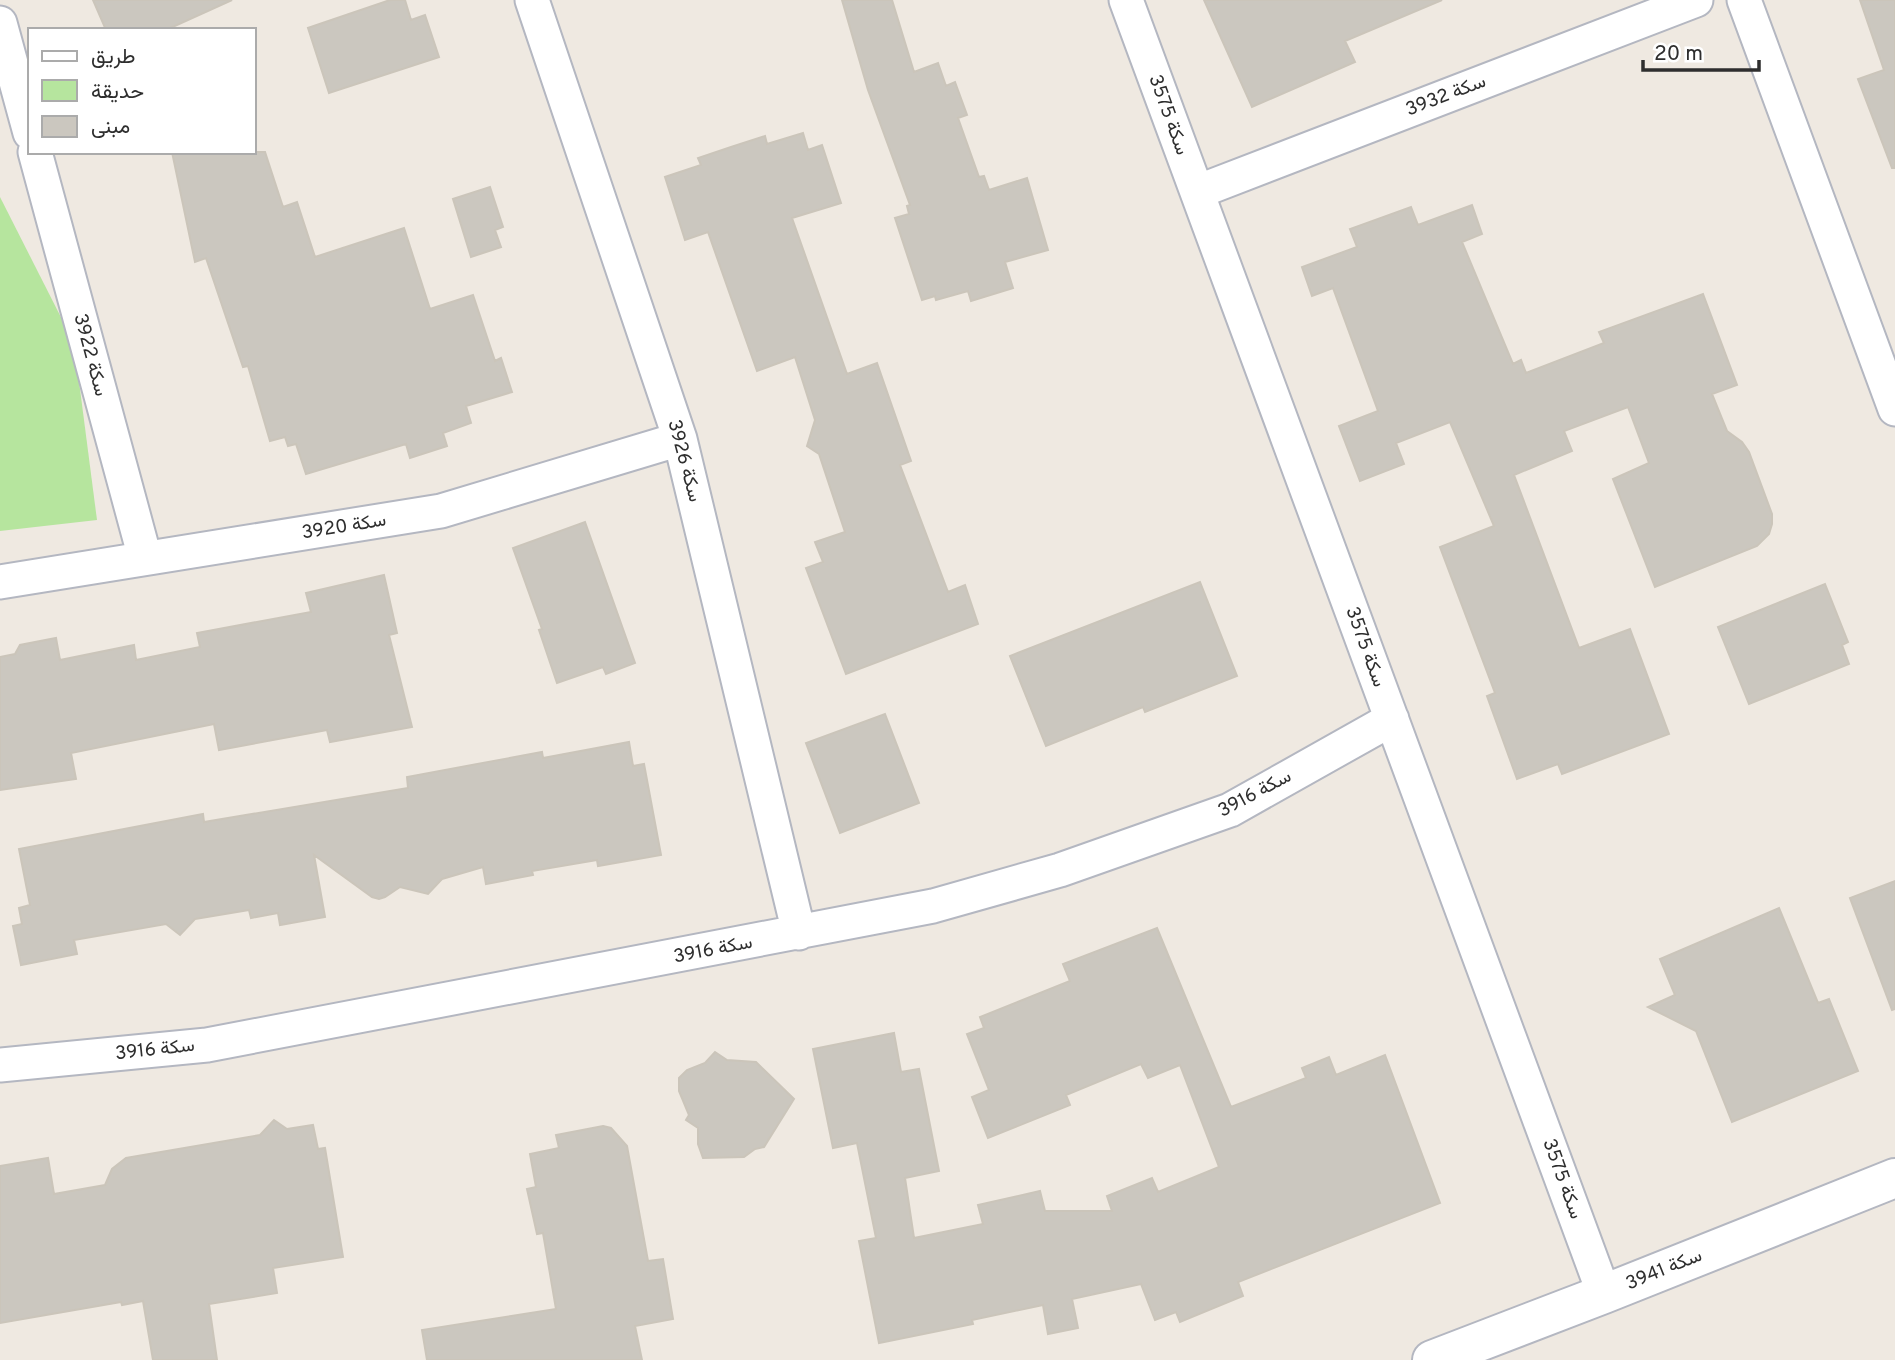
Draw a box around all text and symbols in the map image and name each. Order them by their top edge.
legend [28,28,256,154]
scale bar [1643,28,1758,72]
text: 20 m [1654,41,1703,68]
text: طريق [91,44,136,71]
street label: سكة 3932 [1402,70,1490,122]
street label: سكة 3575 [1142,72,1194,158]
text: حديقة [91,79,144,106]
text: مبنى [91,114,130,141]
street label: سكة 3922 [67,311,113,399]
street label: سكة 3926 [661,417,707,505]
street label: سكة 3920 [300,508,388,546]
street label: سكة 3575 [1339,604,1391,690]
street label: سكة 3916 [1214,765,1296,823]
street label: سكة 3916 [672,931,754,969]
street label: سكة 3916 [114,1034,196,1066]
street label: سكة 3575 [1536,1136,1588,1222]
street label: سكة 3941 [1622,1244,1706,1296]

